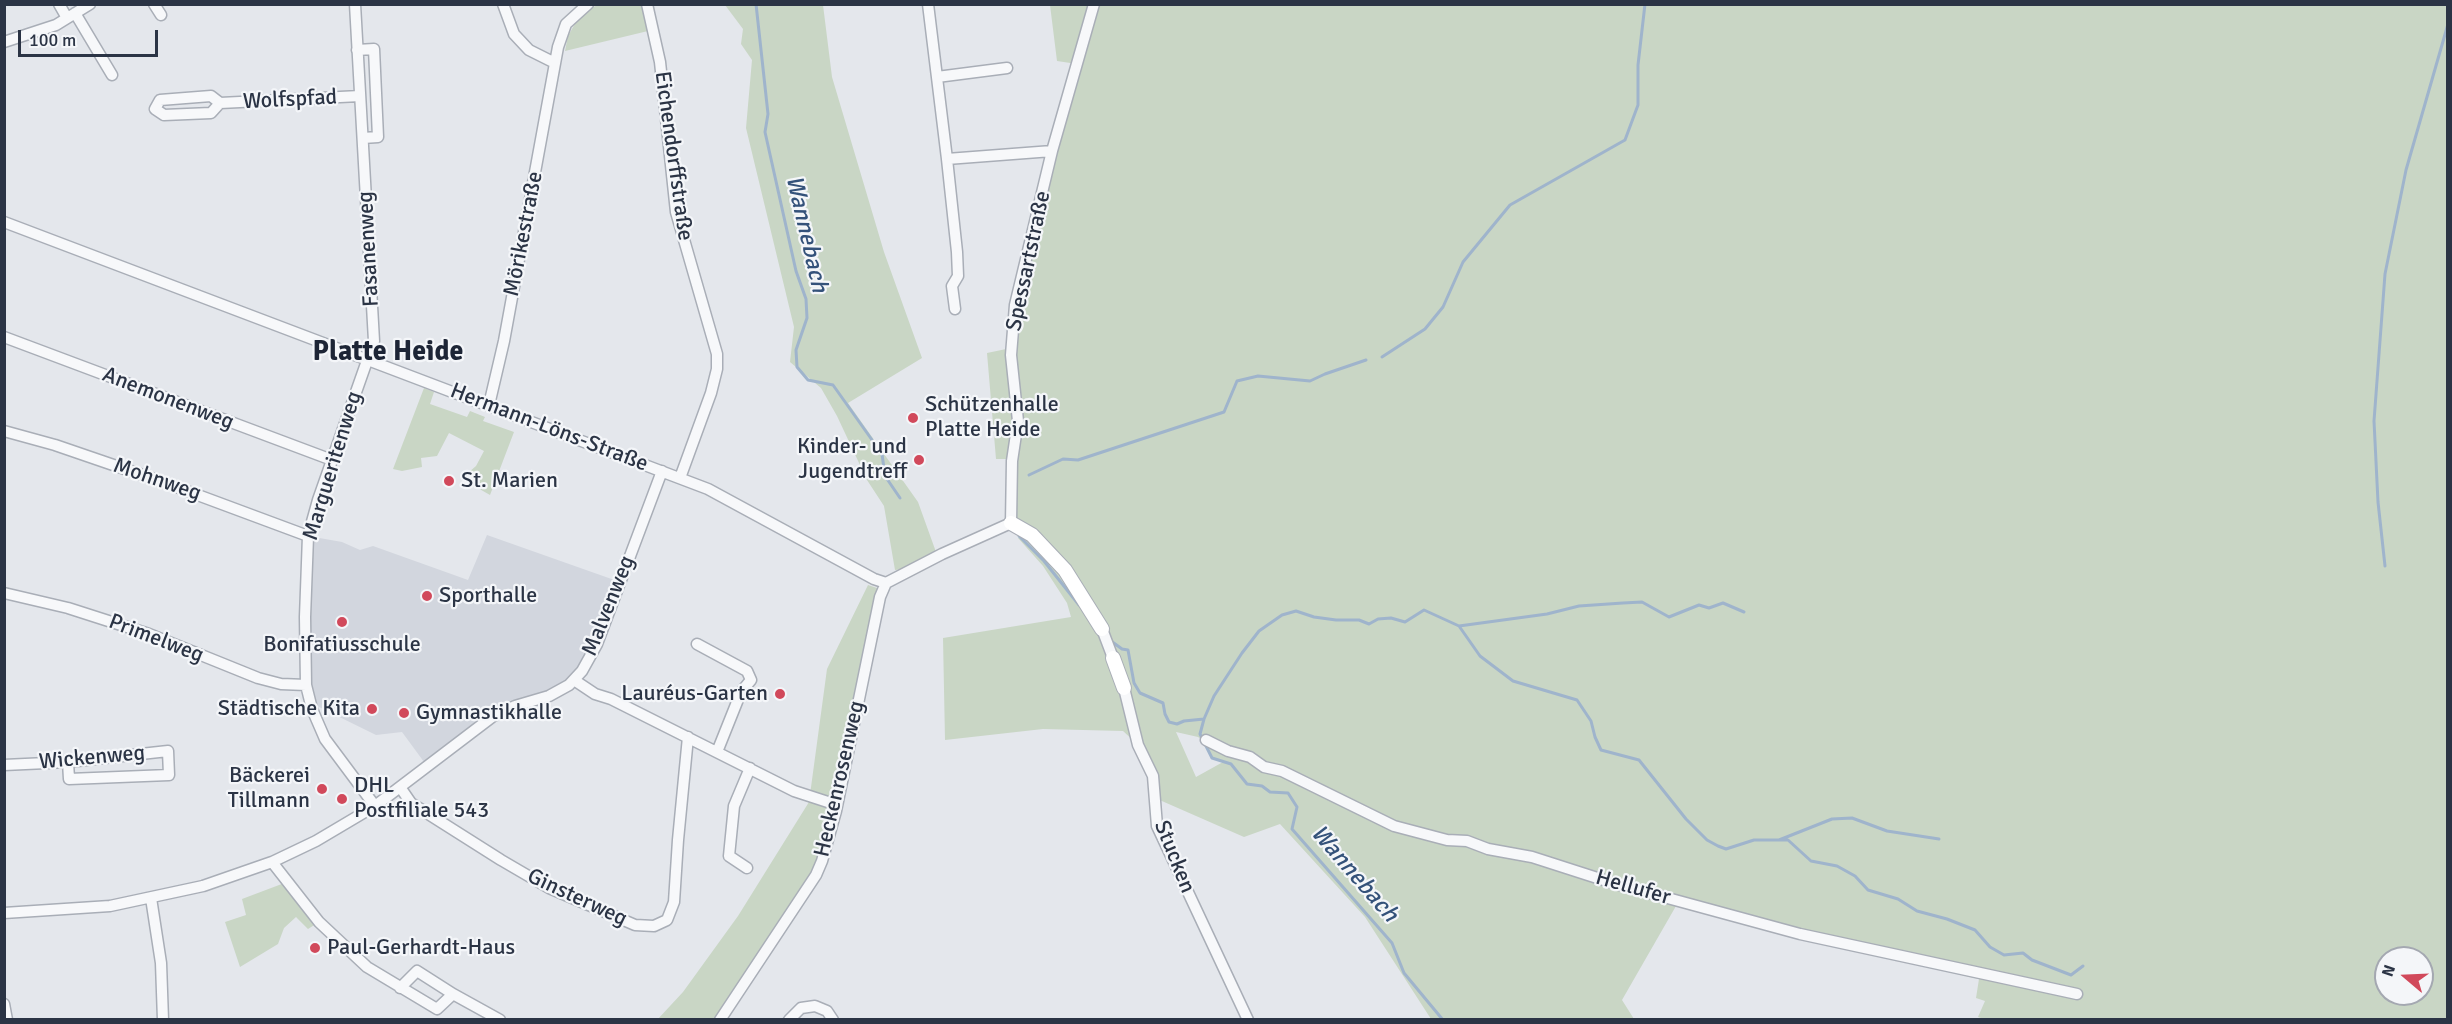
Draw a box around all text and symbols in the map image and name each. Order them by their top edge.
scale bar [21,18,160,56]
text: 100 m [29,29,76,51]
street label: Eichendorffstraße [648,70,698,242]
street label: Wolfspfad [242,84,338,116]
street label: Mörikestraße [499,169,549,299]
water label: Wannebach [779,173,833,295]
street label: Spessartstraße [1001,188,1057,334]
street label: Fasanenweg [353,191,385,307]
district label: Platte Heide [313,336,463,370]
street label: Anemonenweg [99,362,237,436]
street label: Hermann-Löns-Straße [446,378,652,478]
street label: Margueritenweg [298,388,368,544]
place label: Schützenhalle Platte Heide [925,392,1059,444]
marker: Schützenhalle Platte Heide [906,411,920,425]
place label: Kinder- und Jugendtreff [797,434,907,486]
street label: Mohnweg [110,453,204,507]
marker: Kinder- und Jugendtreff [912,453,926,467]
place label: St. Marien [461,468,558,494]
marker: St. Marien [442,474,456,488]
street label: Malvenweg [577,552,641,660]
place label: Sporthalle [439,583,537,609]
marker: Sporthalle [420,589,434,603]
street label: Primelweg [105,609,207,669]
marker: Bonifatiusschule [335,615,349,629]
place label: Bonifatiusschule [263,632,421,658]
place label: Lauréus-Garten [621,681,768,707]
marker: Lauréus-Garten [773,687,787,701]
place label: Städtische Kita [218,696,360,722]
street label: Heckenrosenweg [809,698,871,860]
place label: Gymnastikhalle [416,700,562,726]
marker: Städtische Kita [365,702,379,716]
marker: Gymnastikhalle [397,706,411,720]
street label: Wickenweg [38,740,146,776]
place label: Bäckerei Tillmann [228,763,310,814]
place label: DHL Postfiliale 543 [354,773,489,824]
marker: Bäckerei Tillmann [315,782,329,796]
marker: DHL Postfiliale 543 [335,792,349,806]
street label: Stucken [1148,817,1200,897]
water label: Wannebach [1304,820,1404,928]
street label: Ginsterweg [523,863,631,933]
street label: Hellufer [1593,865,1673,911]
place label: Paul-Gerhardt-Haus [327,935,515,961]
marker: Paul-Gerhardt-Haus [308,941,322,955]
north arrow [2374,946,2434,1006]
text: N [2378,962,2400,979]

